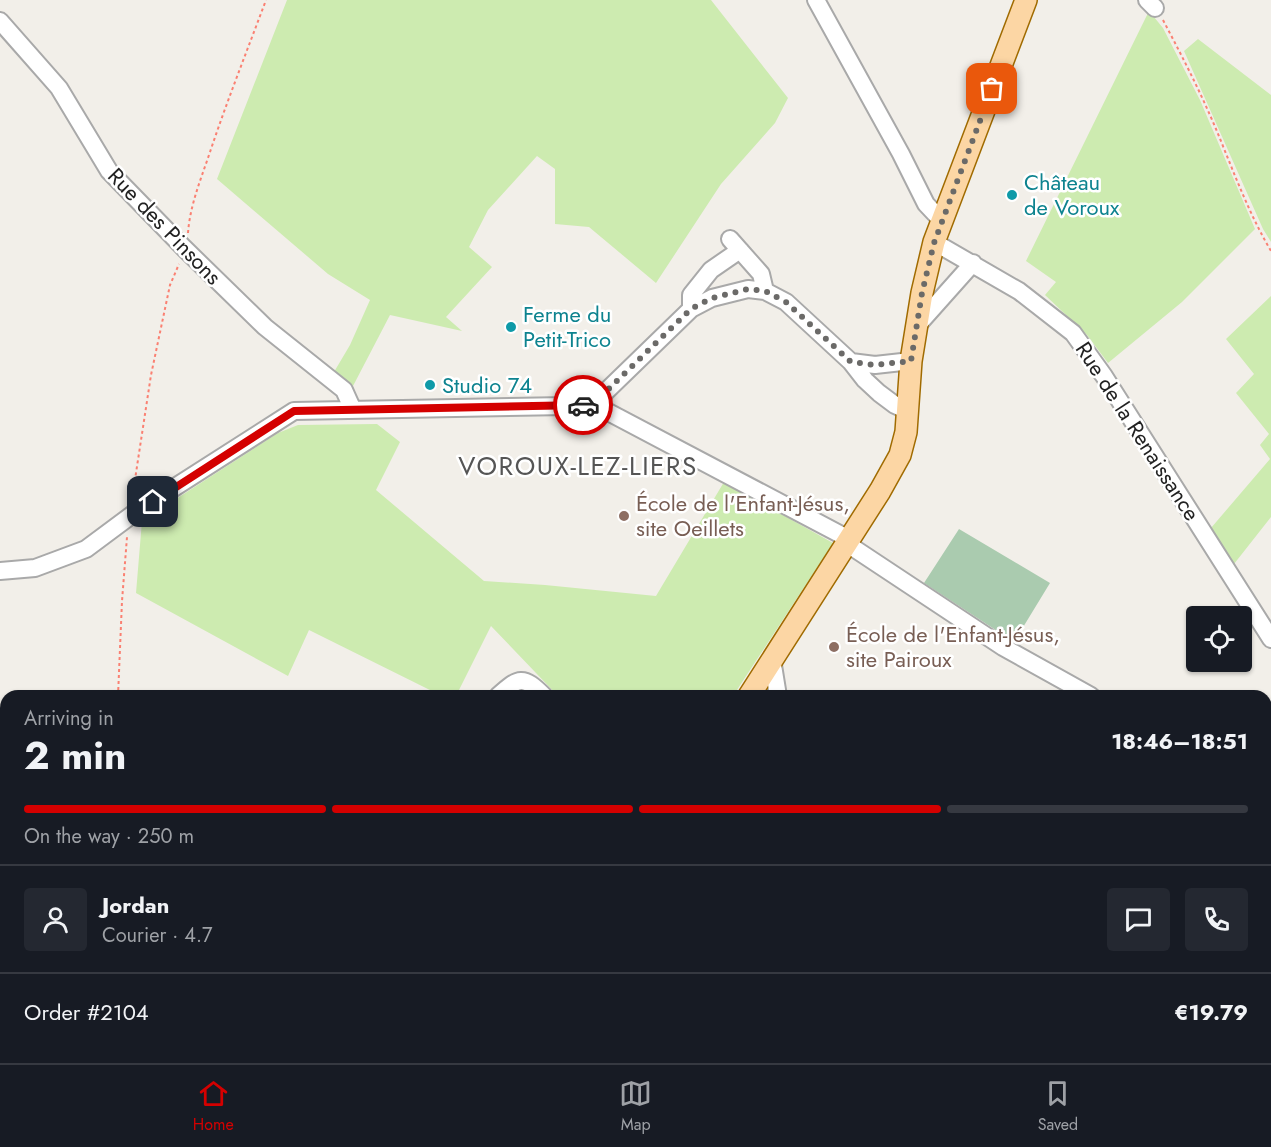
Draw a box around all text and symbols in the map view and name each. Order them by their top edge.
pin [966,63,1017,114]
icon: bag [975,72,1008,105]
street label: Rue des Pinsons [101,160,229,292]
place label: Château de Voroux [1024,166,1120,223]
marker: Château de Voroux [1005,188,1019,202]
place label: Ferme du Petit-Trico [523,298,611,355]
marker: Ferme du Petit-Trico [504,320,518,334]
street label: Rue de la Renaissance [1068,335,1208,527]
place label: Studio 74 [442,369,532,401]
courier [553,375,613,435]
marker: Studio 74 [423,378,437,392]
icon: car [567,389,600,422]
district label: VOROUX-LEZ-LIERS [458,447,698,485]
pin [127,476,178,527]
icon: home [136,485,169,518]
place label: École de l'Enfant-Jésus, site Oeillets [636,487,850,544]
marker: École de l'Enfant-Jésus, site Oeillets [617,509,631,523]
map controls [1186,606,1252,672]
button: locate [1186,606,1252,672]
place label: École de l'Enfant-Jésus, site Pairoux [846,618,1060,675]
marker: École de l'Enfant-Jésus, site Pairoux [827,640,841,654]
text: Arriving in [24,704,114,733]
text: 18:46–18:51 [1111,725,1248,757]
text: 2 min [24,727,126,784]
text: On the way · 250 m [24,822,194,851]
button: person [24,888,87,951]
button: chat [1107,888,1170,951]
button: phone [1185,888,1248,951]
text: Jordan [102,889,169,921]
text: Courier · 4.7 [102,921,213,950]
text: Order #2104 [24,996,149,1028]
text: €19.79 [1174,996,1248,1028]
tab: Home [193,1077,234,1136]
tab: Map [619,1077,652,1136]
tab: Saved [1038,1077,1078,1136]

